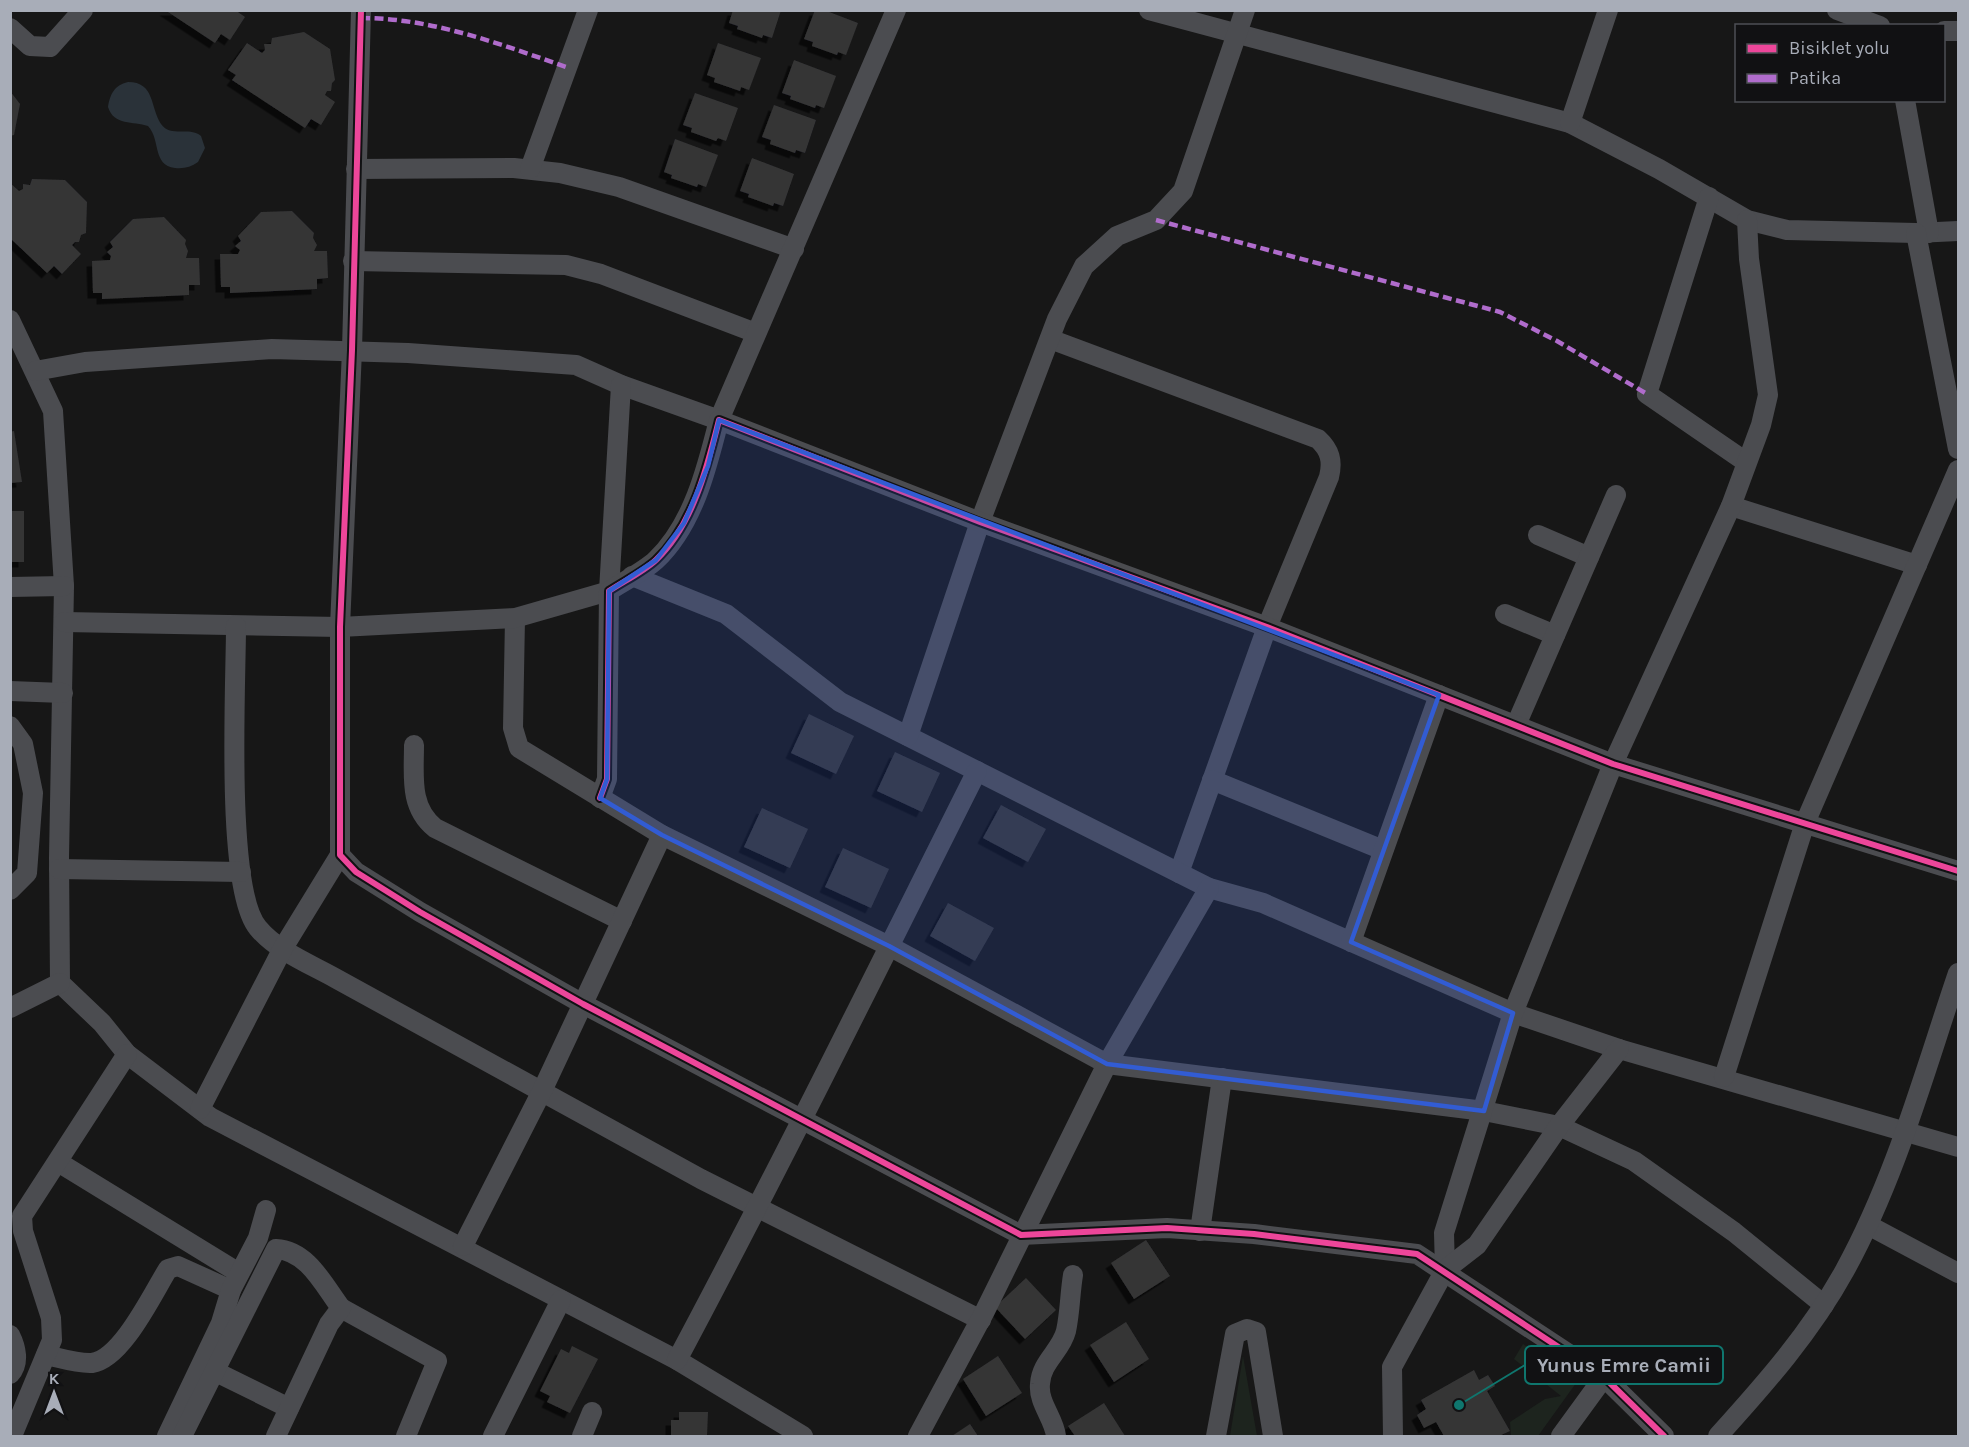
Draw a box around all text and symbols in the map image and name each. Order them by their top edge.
legend [1735,24,1945,102]
text: Bisiklet yolu [1789,37,1890,59]
text: Patika [1789,67,1841,89]
callout: Yunus Emre Camii [1525,1346,1723,1384]
text: Yunus Emre Camii [1537,1354,1711,1377]
north arrow [24,1363,84,1423]
text: K [49,1369,60,1388]

